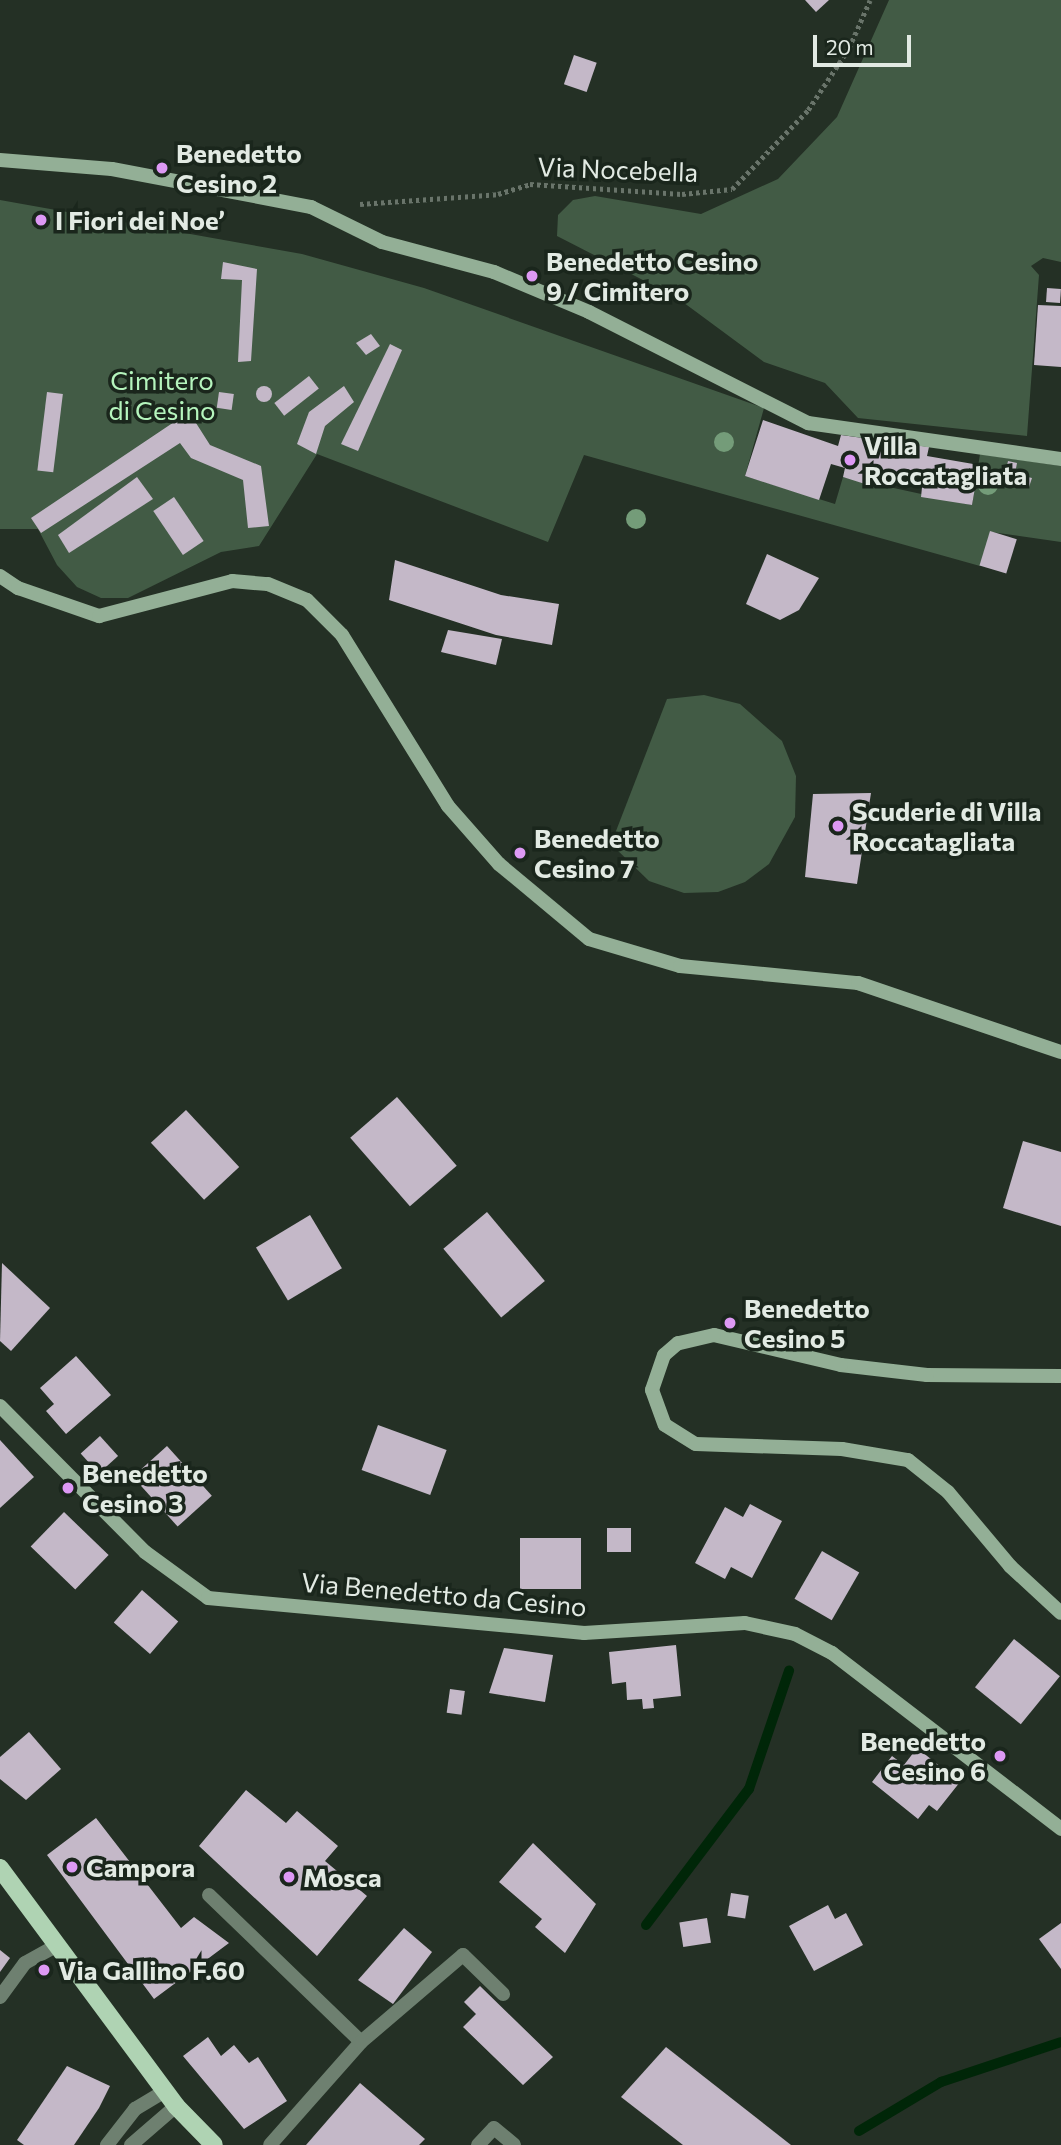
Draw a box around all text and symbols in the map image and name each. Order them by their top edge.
scale bar [816,21,914,65]
text: 20 m [826,34,874,59]
place label: Benedetto Cesino 2 [176,137,302,198]
street label: Via Nocebella [537,151,699,187]
marker: Benedetto Cesino 2 [154,160,170,176]
place label: I Fiori dei Noe’ [55,204,225,236]
marker: I Fiori dei Noe’ [33,212,49,228]
place label: Benedetto Cesino 9 / Cimitero [546,245,758,306]
marker: Benedetto Cesino 9 / Cimitero [524,268,540,284]
park label: Cimitero di Cesino [108,364,216,426]
place label: Villa Roccatagliata [864,429,1027,490]
marker: Villa Roccatagliata [842,452,858,468]
place label: Scuderie di Villa Roccatagliata [852,795,1042,856]
marker: Scuderie di Villa Roccatagliata [830,818,846,834]
place label: Benedetto Cesino 7 [534,822,660,884]
marker: Benedetto Cesino 7 [512,845,528,861]
place label: Benedetto Cesino 5 [744,1292,870,1354]
marker: Benedetto Cesino 5 [722,1315,738,1331]
place label: Benedetto Cesino 3 [82,1457,208,1518]
marker: Benedetto Cesino 3 [60,1480,76,1496]
street label: Via Benedetto da Cesino [300,1566,588,1622]
place label: Benedetto Cesino 6 [860,1725,986,1786]
marker: Benedetto Cesino 6 [992,1748,1008,1764]
place label: Campora [86,1851,195,1883]
marker: Campora [64,1859,80,1875]
place label: Mosca [303,1861,382,1893]
marker: Mosca [281,1869,297,1885]
place label: Via Gallino F.60 [58,1954,245,1986]
marker: Via Gallino F.60 [36,1962,52,1978]

